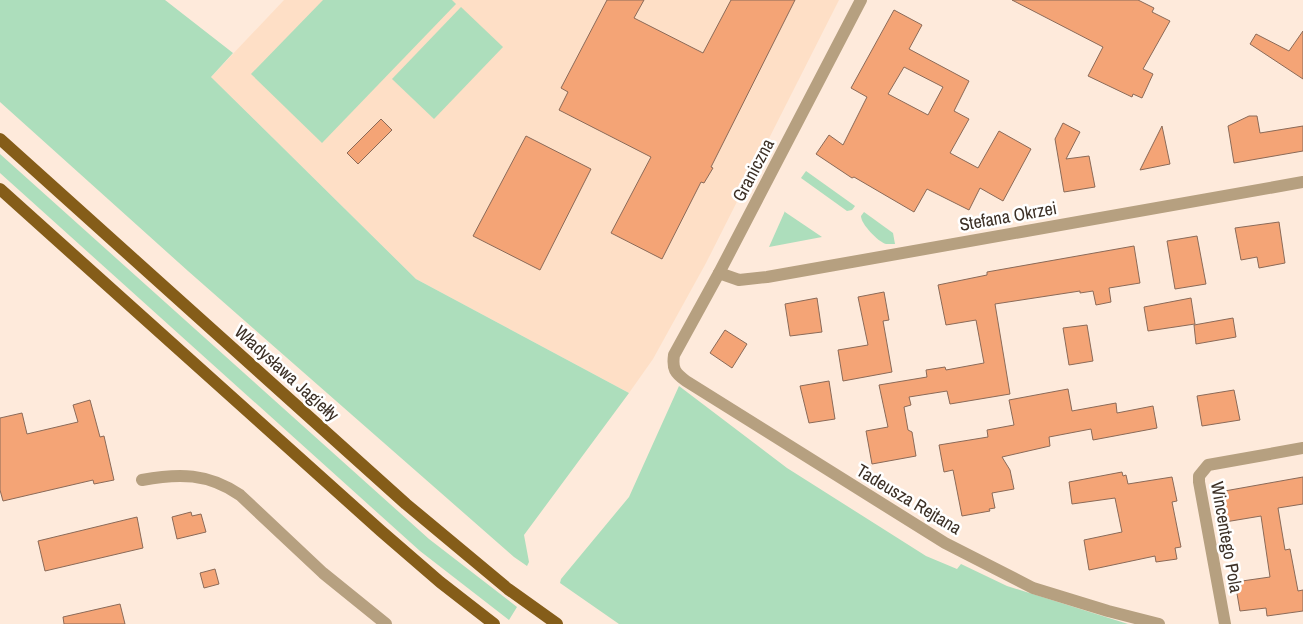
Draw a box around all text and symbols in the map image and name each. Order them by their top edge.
street label: Graniczna [726,134,780,206]
street label: Stefana Okrzei [957,195,1059,237]
street label: Władysława Jagiełły [229,319,345,427]
street label: Tadeusza Rejtana [852,458,966,540]
street label: Wincentego Pola [1205,479,1249,595]

